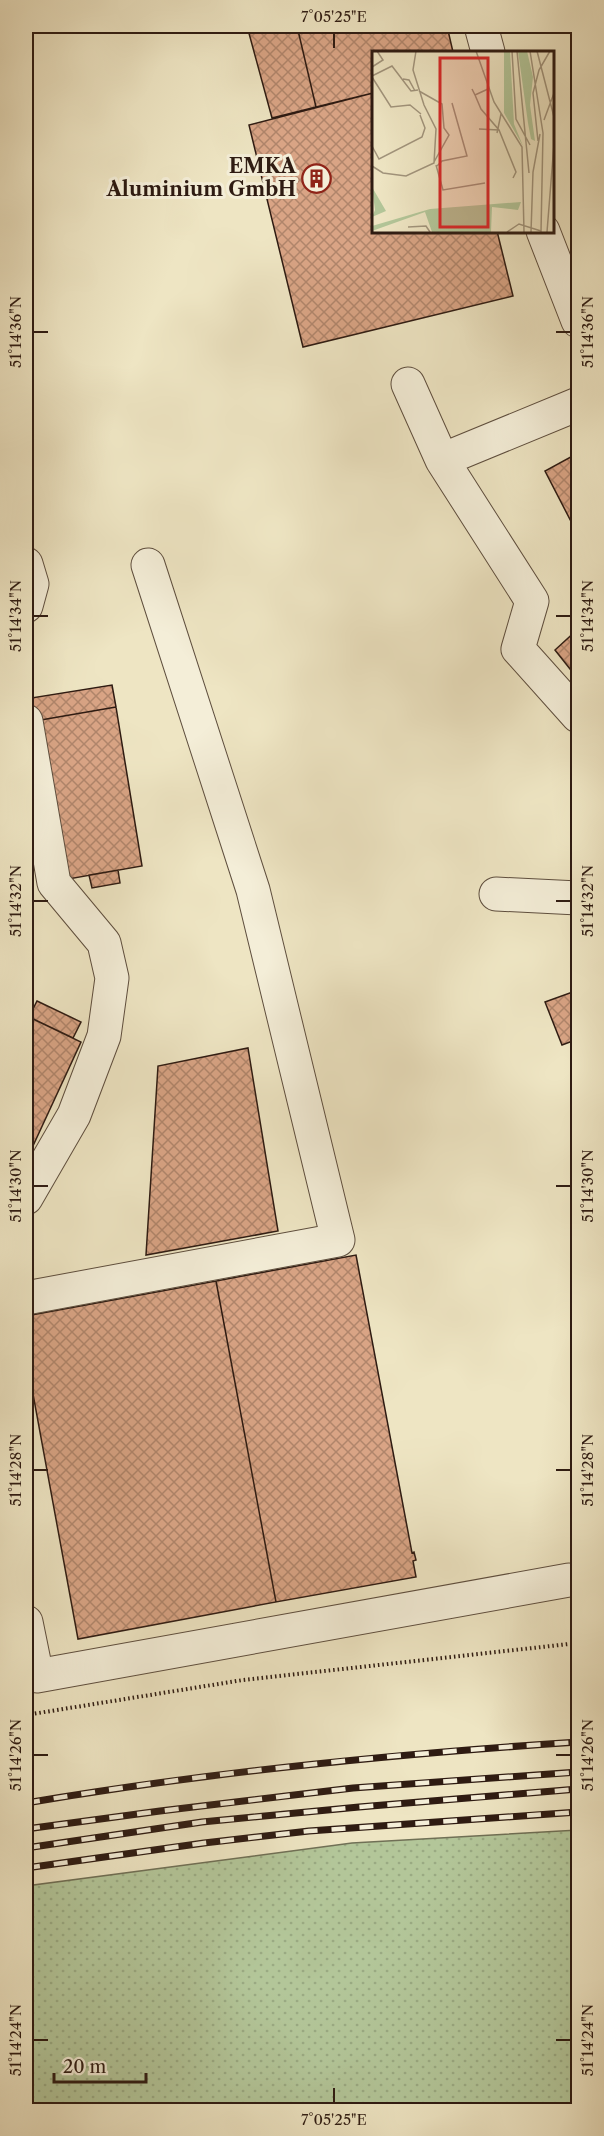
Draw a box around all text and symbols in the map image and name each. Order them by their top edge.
text: 7°05'25"E [301,7,367,26]
inset map [372,51,553,232]
place label: EMKA Aluminium GmbH [105,154,297,201]
building icon: EMKA Aluminium GmbH [301,162,333,194]
text: 51°14'36"N [6,296,25,368]
text: 51°14'36"N [578,296,597,368]
text: 51°14'34"N [6,580,25,652]
text: 51°14'34"N [578,580,597,652]
text: 51°14'32"N [6,865,25,937]
text: 51°14'32"N [578,865,597,937]
text: 51°14'30"N [6,1149,25,1223]
text: 51°14'30"N [578,1149,597,1223]
text: 51°14'28"N [6,1434,25,1506]
text: 51°14'28"N [578,1434,597,1506]
text: 51°14'26"N [6,1719,25,1791]
text: 51°14'26"N [578,1719,597,1791]
text: 51°14'24"N [6,2004,25,2076]
text: 51°14'24"N [578,2004,597,2076]
scale bar [54,2046,146,2084]
text: 20 m [63,2056,107,2078]
text: 7°05'25"E [301,2110,367,2129]

